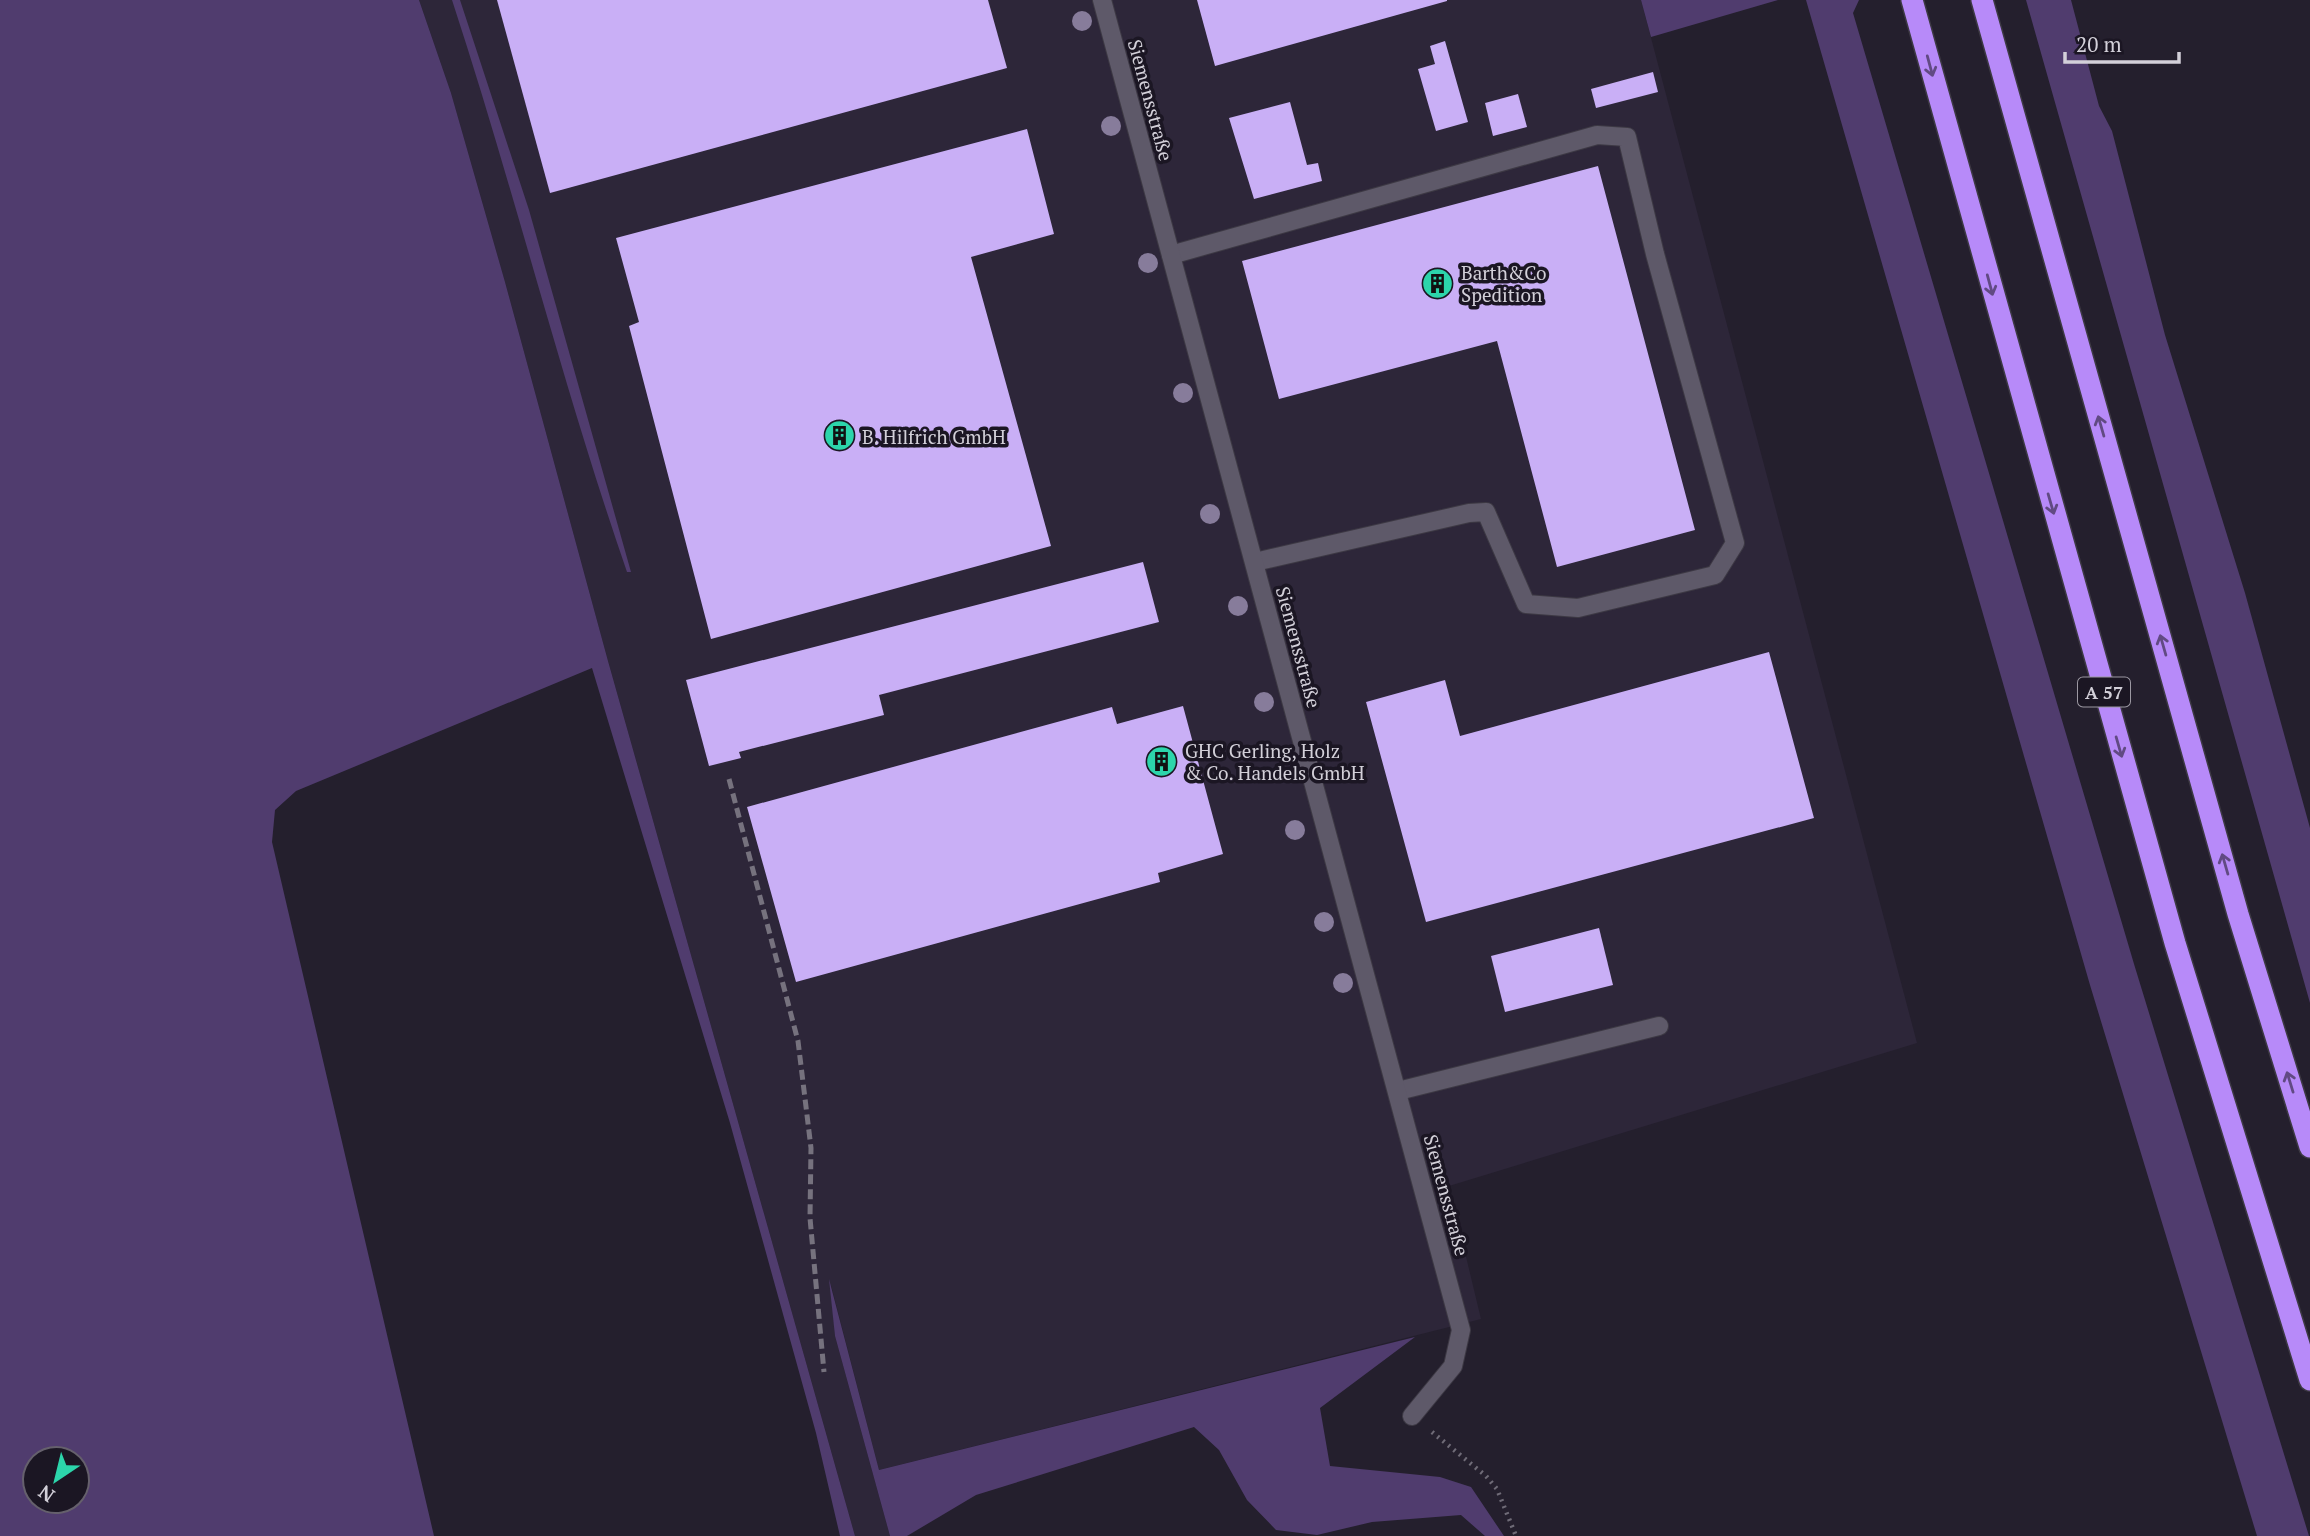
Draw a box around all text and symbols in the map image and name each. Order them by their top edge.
scale bar [2065,21,2179,65]
text: 20 m [2076,30,2122,58]
street label: Siemensstraße [1123,37,1179,163]
one-way arrow [1924,55,1937,77]
place label: Barth&Co Spedition [1461,260,1547,307]
building icon: Barth&Co Spedition [1421,266,1455,300]
one-way arrow [1984,273,1997,296]
one-way arrow [2094,416,2107,438]
building icon: B. Hilfrich GmbH [822,419,856,453]
place label: B. Hilfrich GmbH [862,424,1006,449]
one-way arrow [2045,493,2058,515]
street label: Siemensstraße [1271,584,1327,710]
one-way arrow [2156,635,2169,657]
road number: A 57 [2078,678,2130,706]
one-way arrow [2114,736,2127,758]
place label: GHC Gerling, Holz & Co. Handels GmbH [1185,738,1365,785]
building icon: GHC Gerling, Holz & Co. Handels GmbH [1145,744,1179,778]
one-way arrow [2217,854,2230,876]
one-way arrow [2283,1071,2296,1093]
street label: Siemensstraße [1419,1132,1475,1258]
north arrow [21,1445,91,1515]
text: N [32,1480,59,1509]

